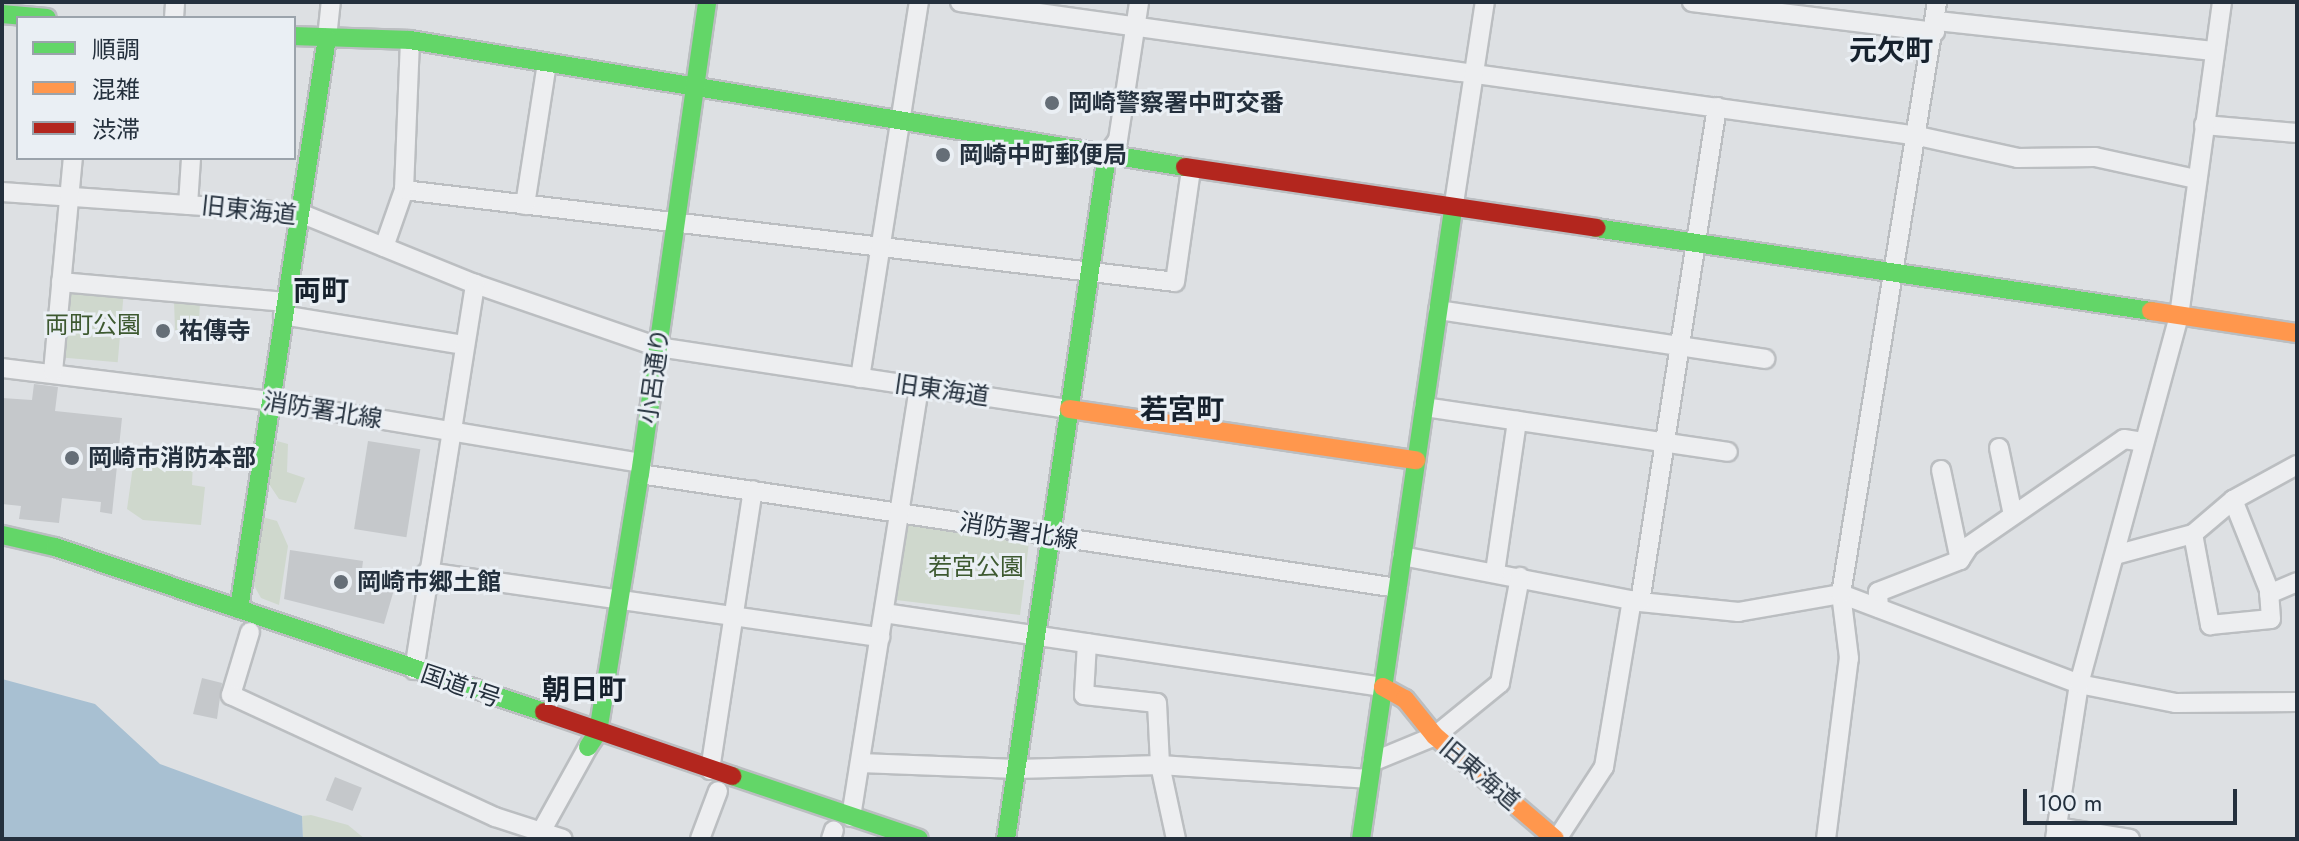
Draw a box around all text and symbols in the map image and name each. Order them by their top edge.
legend [16,16,296,160]
text: 順調 [92,32,140,67]
district label: 元欠町 [1849,34,1933,68]
text: 混雑 [92,72,140,107]
place label: 岡崎警察署中町交番 [1068,89,1284,117]
marker: 岡崎警察署中町交番 [1043,94,1061,112]
text: 渋滞 [92,112,140,147]
place label: 岡崎中町郵便局 [959,141,1127,169]
marker: 岡崎中町郵便局 [934,146,952,164]
street label: 旧東海道 [200,191,298,229]
district label: 両町 [293,274,349,308]
park label: 両町公園 [45,311,141,339]
place label: 祐傳寺 [179,317,251,345]
marker: 祐傳寺 [154,322,172,340]
street label: 小呂通り [633,326,675,426]
street label: 旧東海道 [892,369,992,411]
street label: 消防署北線 [261,386,385,434]
district label: 若宮町 [1140,393,1224,427]
place label: 岡崎市消防本部 [88,444,256,472]
marker: 岡崎市消防本部 [63,449,81,467]
street label: 消防署北線 [957,507,1081,555]
park label: 若宮公園 [928,553,1024,581]
place label: 岡崎市郷土館 [357,568,501,596]
marker: 岡崎市郷土館 [332,573,350,591]
street label: 国道1号 [417,659,505,713]
district label: 朝日町 [542,673,626,707]
street label: 旧東海道 [1434,732,1526,816]
scale bar [2027,773,2241,823]
text: 100 m [2037,785,2103,820]

